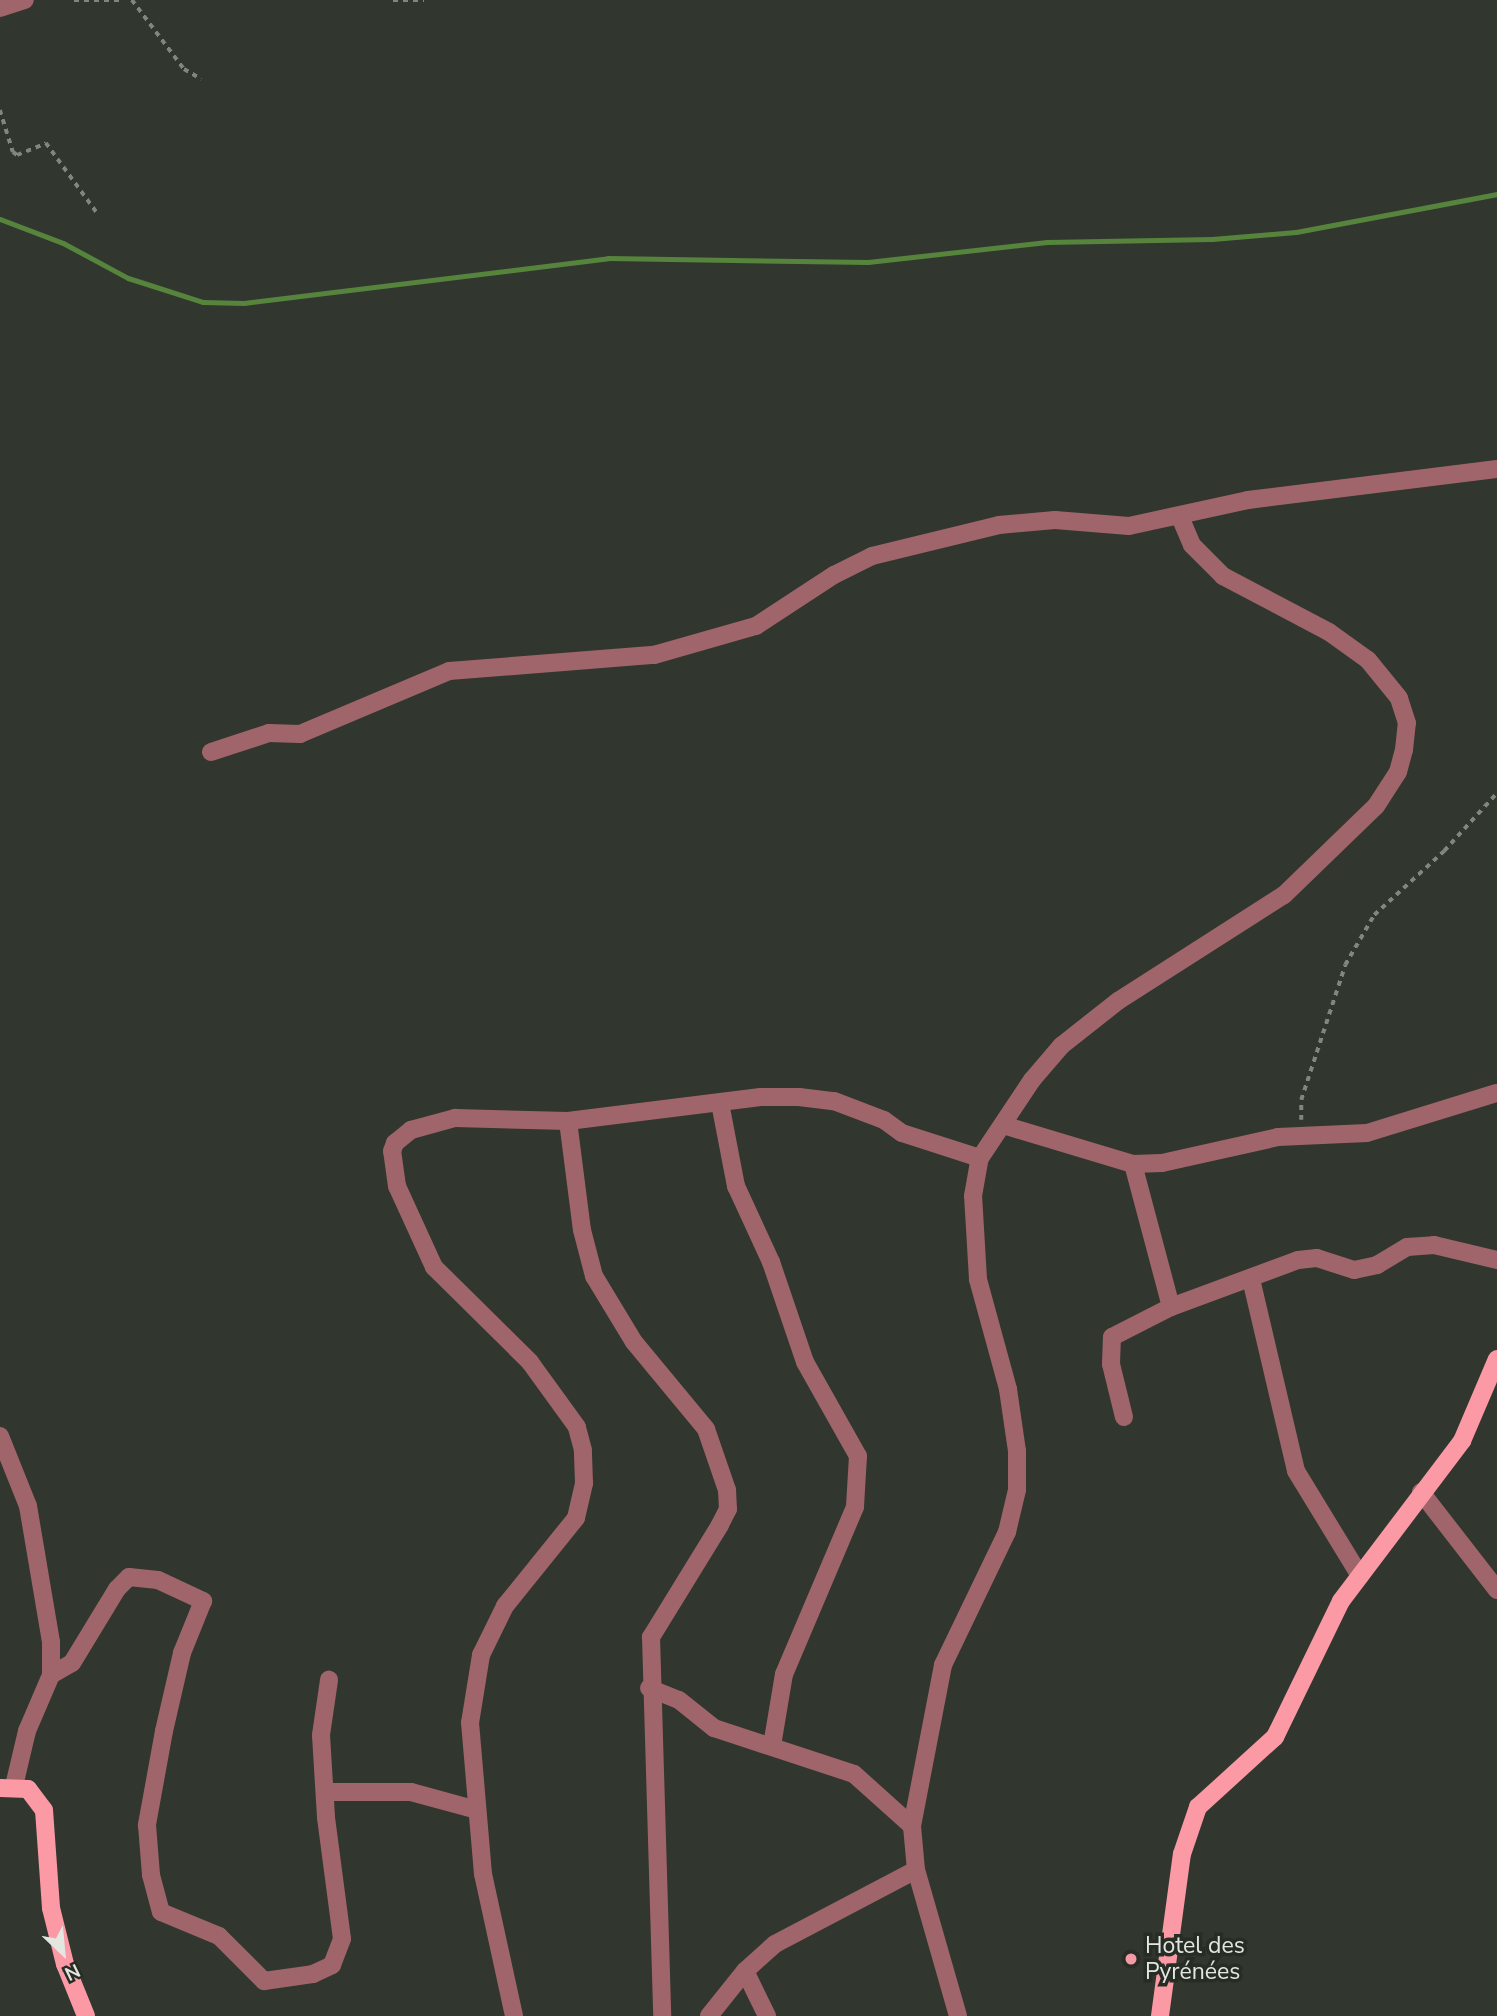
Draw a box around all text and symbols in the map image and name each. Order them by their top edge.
north arrow [28,1918,98,1988]
place label: Hotel des Pyrénées [1145,1932,1245,1986]
marker: Hotel des Pyrénées [1123,1951,1139,1967]
text: N [60,1957,84,1987]

